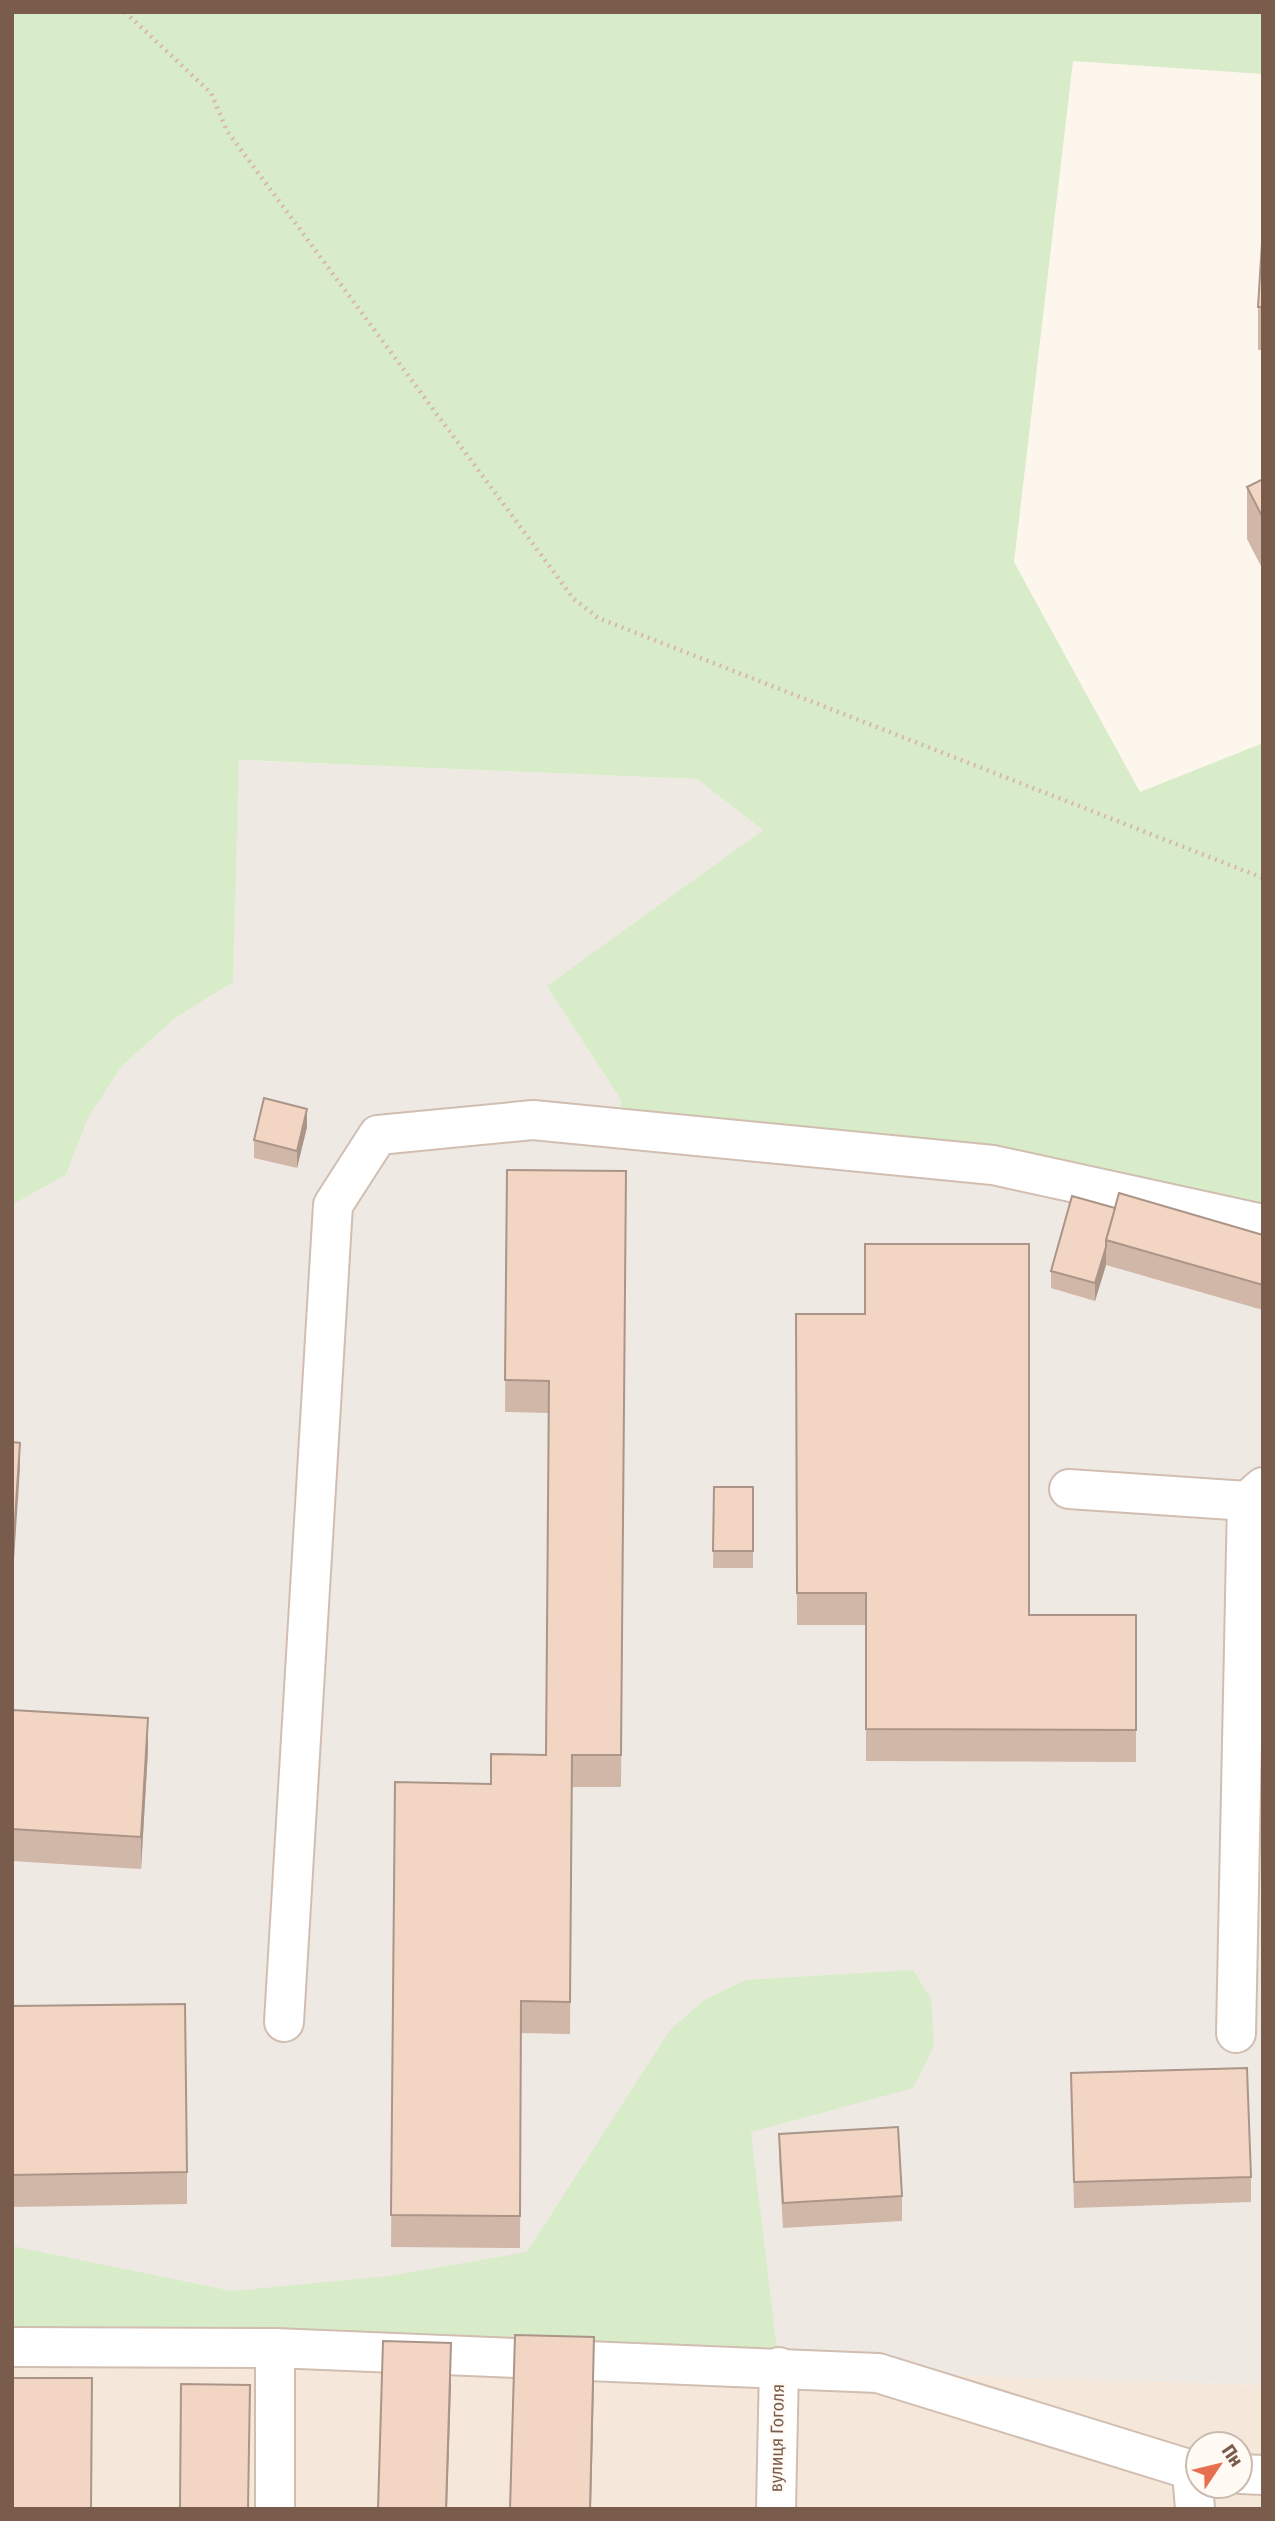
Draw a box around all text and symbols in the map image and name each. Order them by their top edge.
street label: вулиця Гоголя [765,2384,789,2492]
north arrow [1184,2430,1254,2500]
text: Пн [1217,2440,1248,2471]

